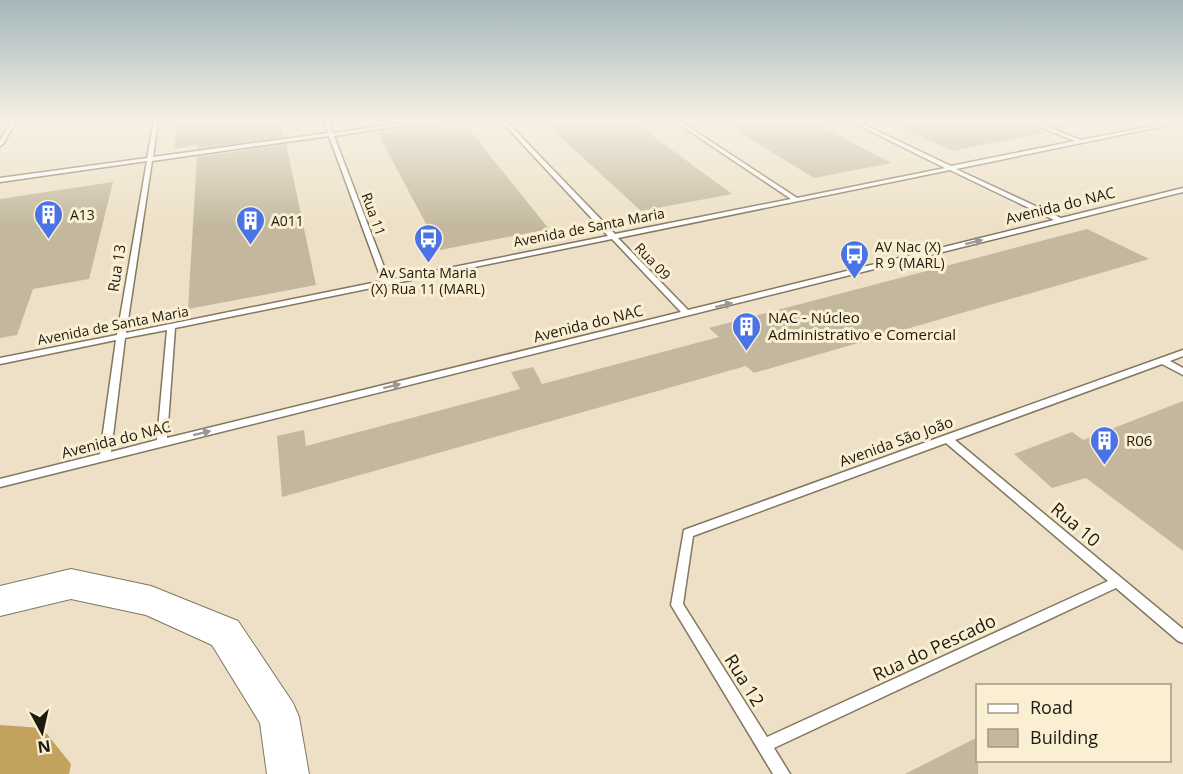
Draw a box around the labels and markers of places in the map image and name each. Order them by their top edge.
building icon: A13 [33,198,65,240]
building icon: A011 [234,204,266,246]
place label: A13 [70,205,95,224]
place label: A011 [271,211,304,230]
bus stop icon: Av Santa Maria (X) Rua 11 (MARL) [412,222,444,264]
place label: AV Nac (X) R 9 (MARL) [875,237,945,272]
bus stop icon: AV Nac (X) R 9 (MARL) [838,238,870,280]
place label: Av Santa Maria (X) Rua 11 (MARL) [371,263,485,298]
place label: NAC - Núcleo Administrativo e Comercial [768,307,956,344]
building icon: NAC - Núcleo Administrativo e Comercial [731,310,763,352]
building icon: R06 [1089,424,1121,466]
place label: R06 [1126,430,1152,450]

